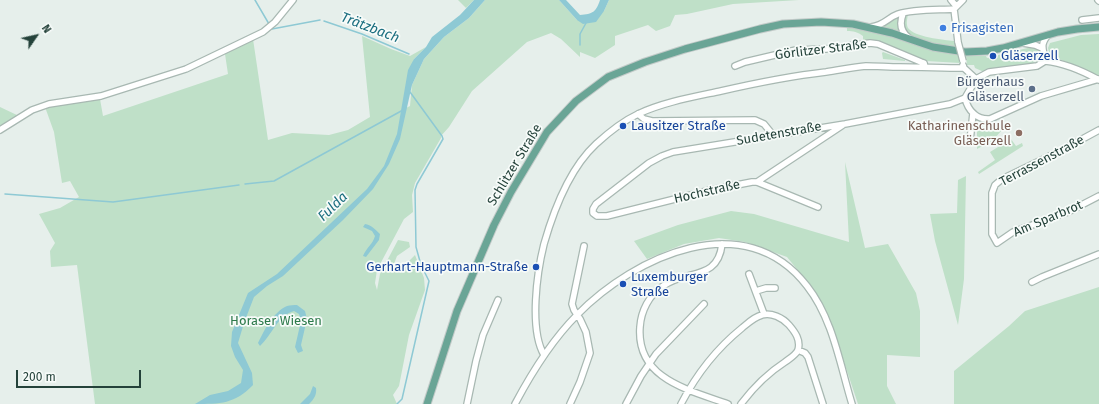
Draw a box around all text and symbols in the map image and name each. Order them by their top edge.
water label: Trätzbach [338,9,402,47]
north arrow [16,16,56,56]
place label: Frisagisten [951,20,1014,36]
text: N [39,22,54,36]
marker: Frisagisten [938,23,948,33]
street label: Görlitzer Straße [774,37,868,63]
place label: Gläserzell [1001,48,1058,64]
marker: Gläserzell [988,51,998,61]
place label: Bürgerhaus Gläserzell [957,74,1024,105]
marker: Bürgerhaus Gläserzell [1027,84,1037,94]
place label: Lausitzer Straße [631,118,726,134]
place label: Katharinenschule Gläserzell [908,118,1011,149]
street label: Sudetenstraße [735,119,823,149]
street label: Schlitzer Straße [485,121,545,209]
marker: Lausitzer Straße [618,121,628,131]
marker: Katharinenschule Gläserzell [1014,128,1024,138]
street label: Terrassenstraße [997,132,1087,190]
street label: Hochstraße [672,177,742,207]
water label: Fulda [315,189,351,225]
street label: Am Sparbrot [1011,197,1085,241]
place label: Gerhart-Hauptmann-Straße [366,259,528,275]
marker: Gerhart-Hauptmann-Straße [531,262,541,272]
place label: Luxemburger Straße [631,269,708,300]
marker: Luxemburger Straße [618,279,628,289]
park label: Horaser Wiesen [230,313,322,329]
scale bar [18,362,143,388]
text: 200 m [23,370,56,384]

